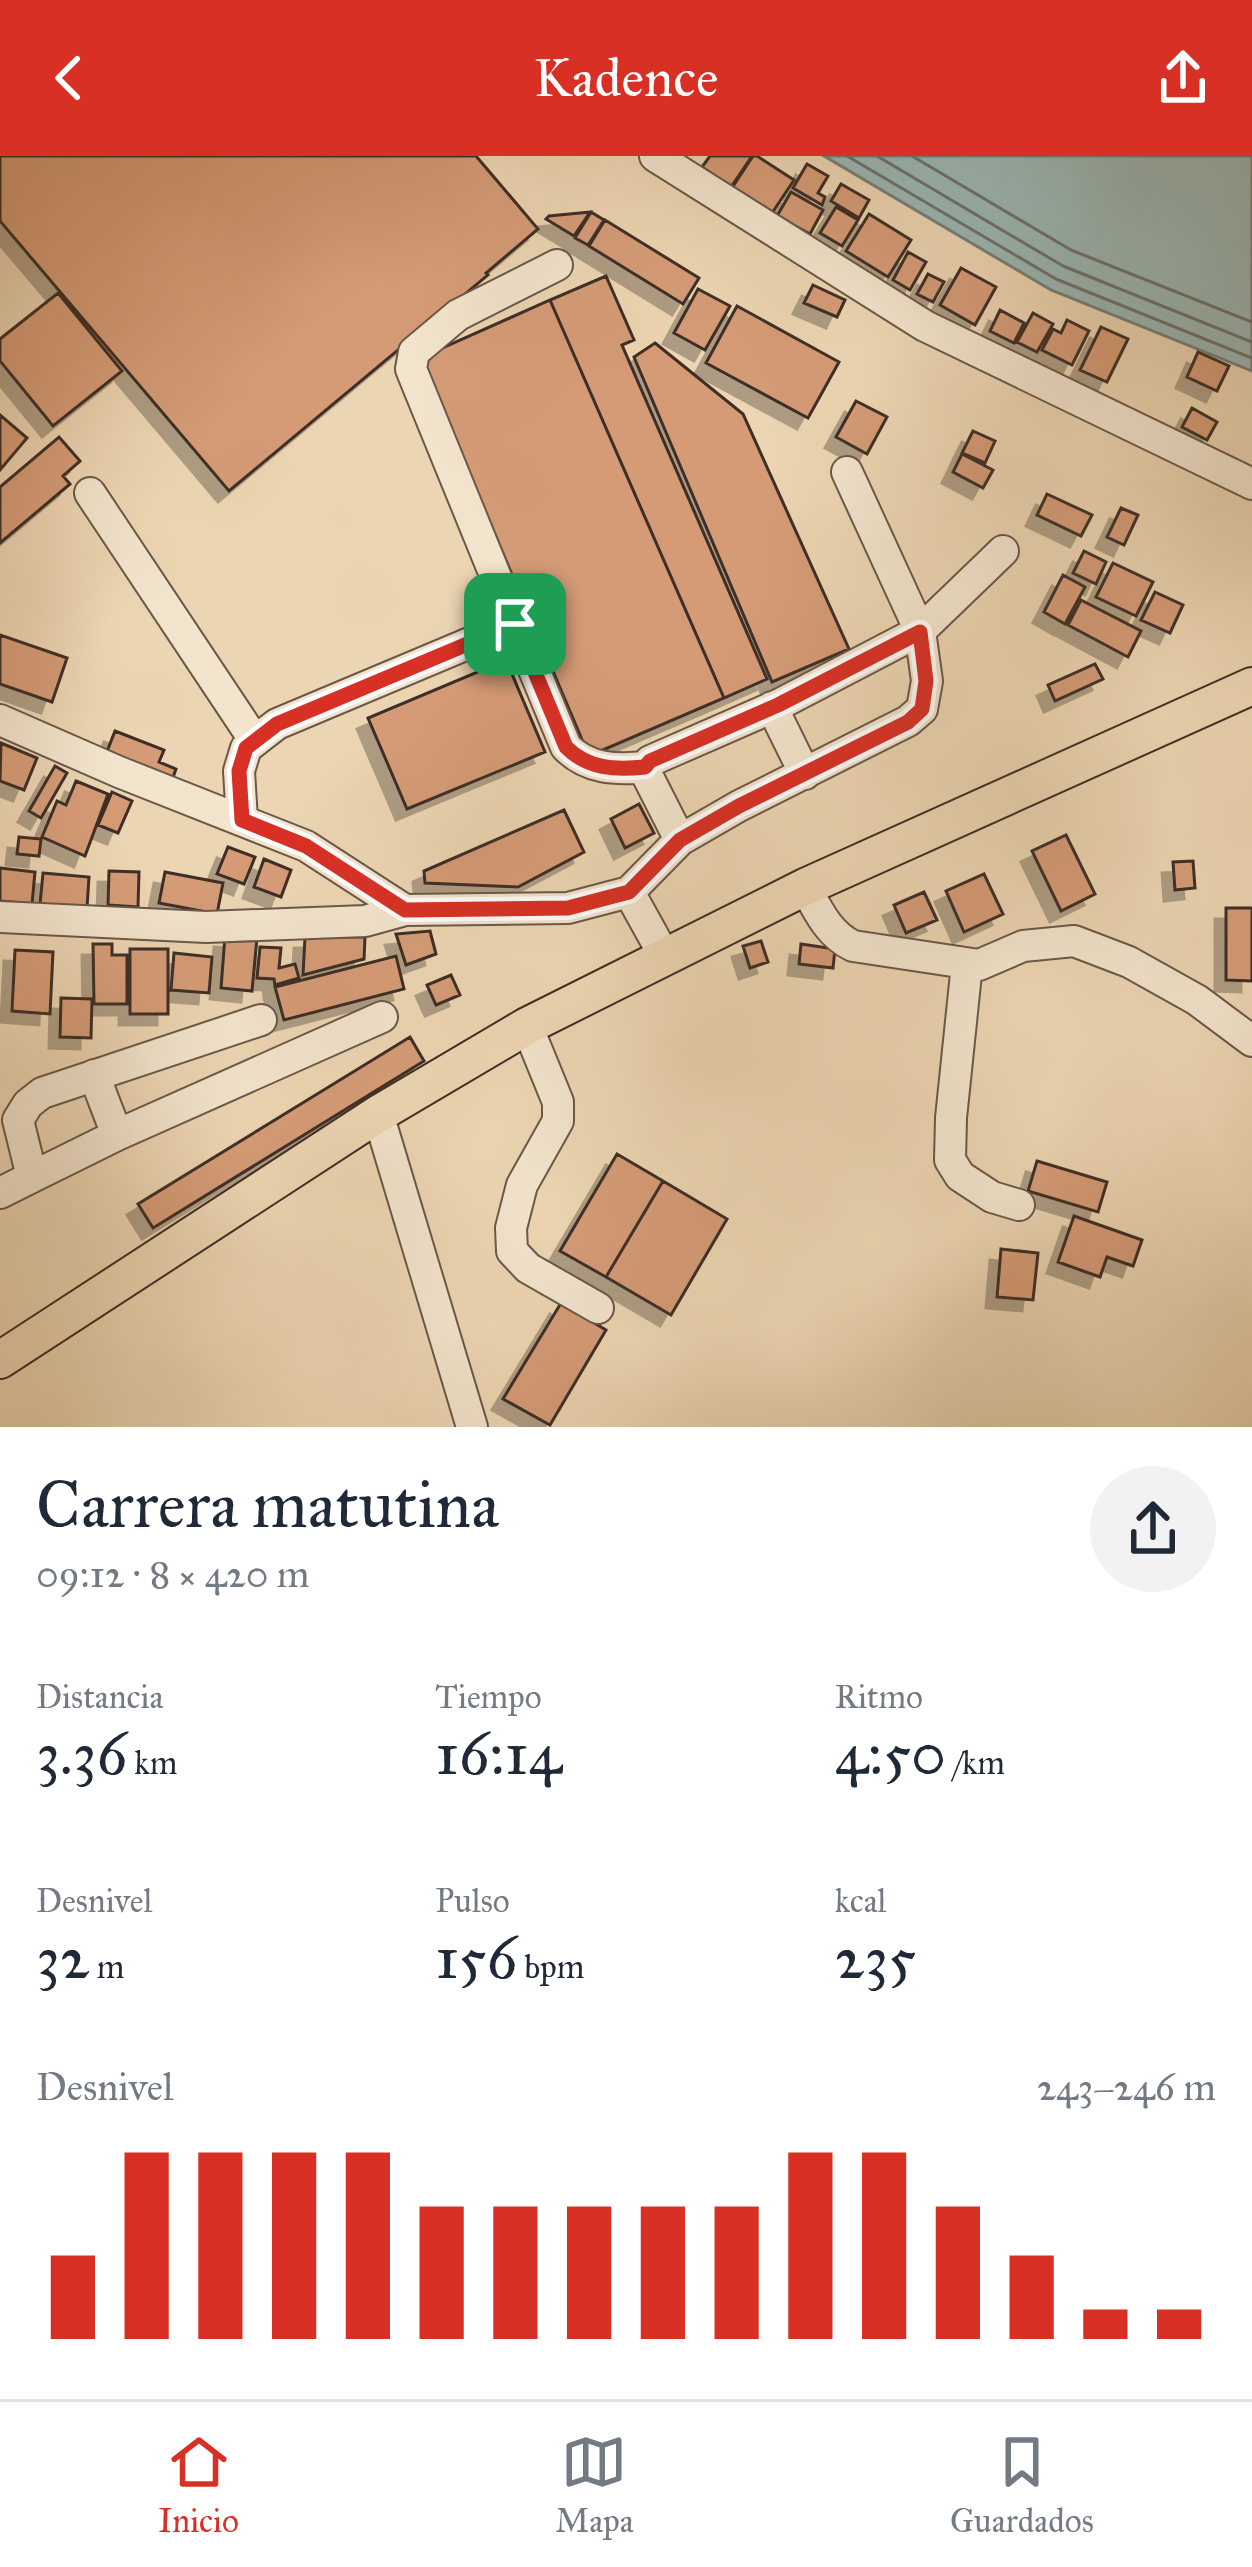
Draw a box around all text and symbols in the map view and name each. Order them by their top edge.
icon: back [36,45,102,111]
text: Kadence [533,45,719,111]
icon: share [1150,45,1216,111]
pin [464,573,566,675]
icon: arrive [482,591,548,657]
text: Carrera matutina [36,1464,499,1545]
button: share [1090,1466,1216,1592]
text: 09:12 · 8 × 420 m [36,1550,310,1598]
text: Distancia [36,1677,164,1717]
text: Tiempo [435,1677,542,1717]
text: Ritmo [835,1677,923,1717]
text: 3.36 [36,1717,127,1790]
text: 16:14 [435,1717,562,1790]
text: 4:50 [835,1717,946,1790]
text: km [127,1743,177,1783]
text: /km [946,1743,1005,1783]
text: Desnivel [36,1881,152,1921]
text: Pulso [435,1881,510,1921]
text: kcal [835,1881,887,1921]
text: 32 [36,1921,90,1994]
text: 156 [435,1921,517,1994]
text: 235 [835,1921,916,1994]
text: m [90,1947,124,1987]
text: bpm [517,1947,585,1987]
text: Desnivel [36,2063,174,2111]
text: 243–246 m [1037,2063,1216,2111]
tab: Inicio [158,2429,239,2541]
tab: Mapa [555,2429,634,2541]
tab: Guardados [950,2429,1094,2541]

